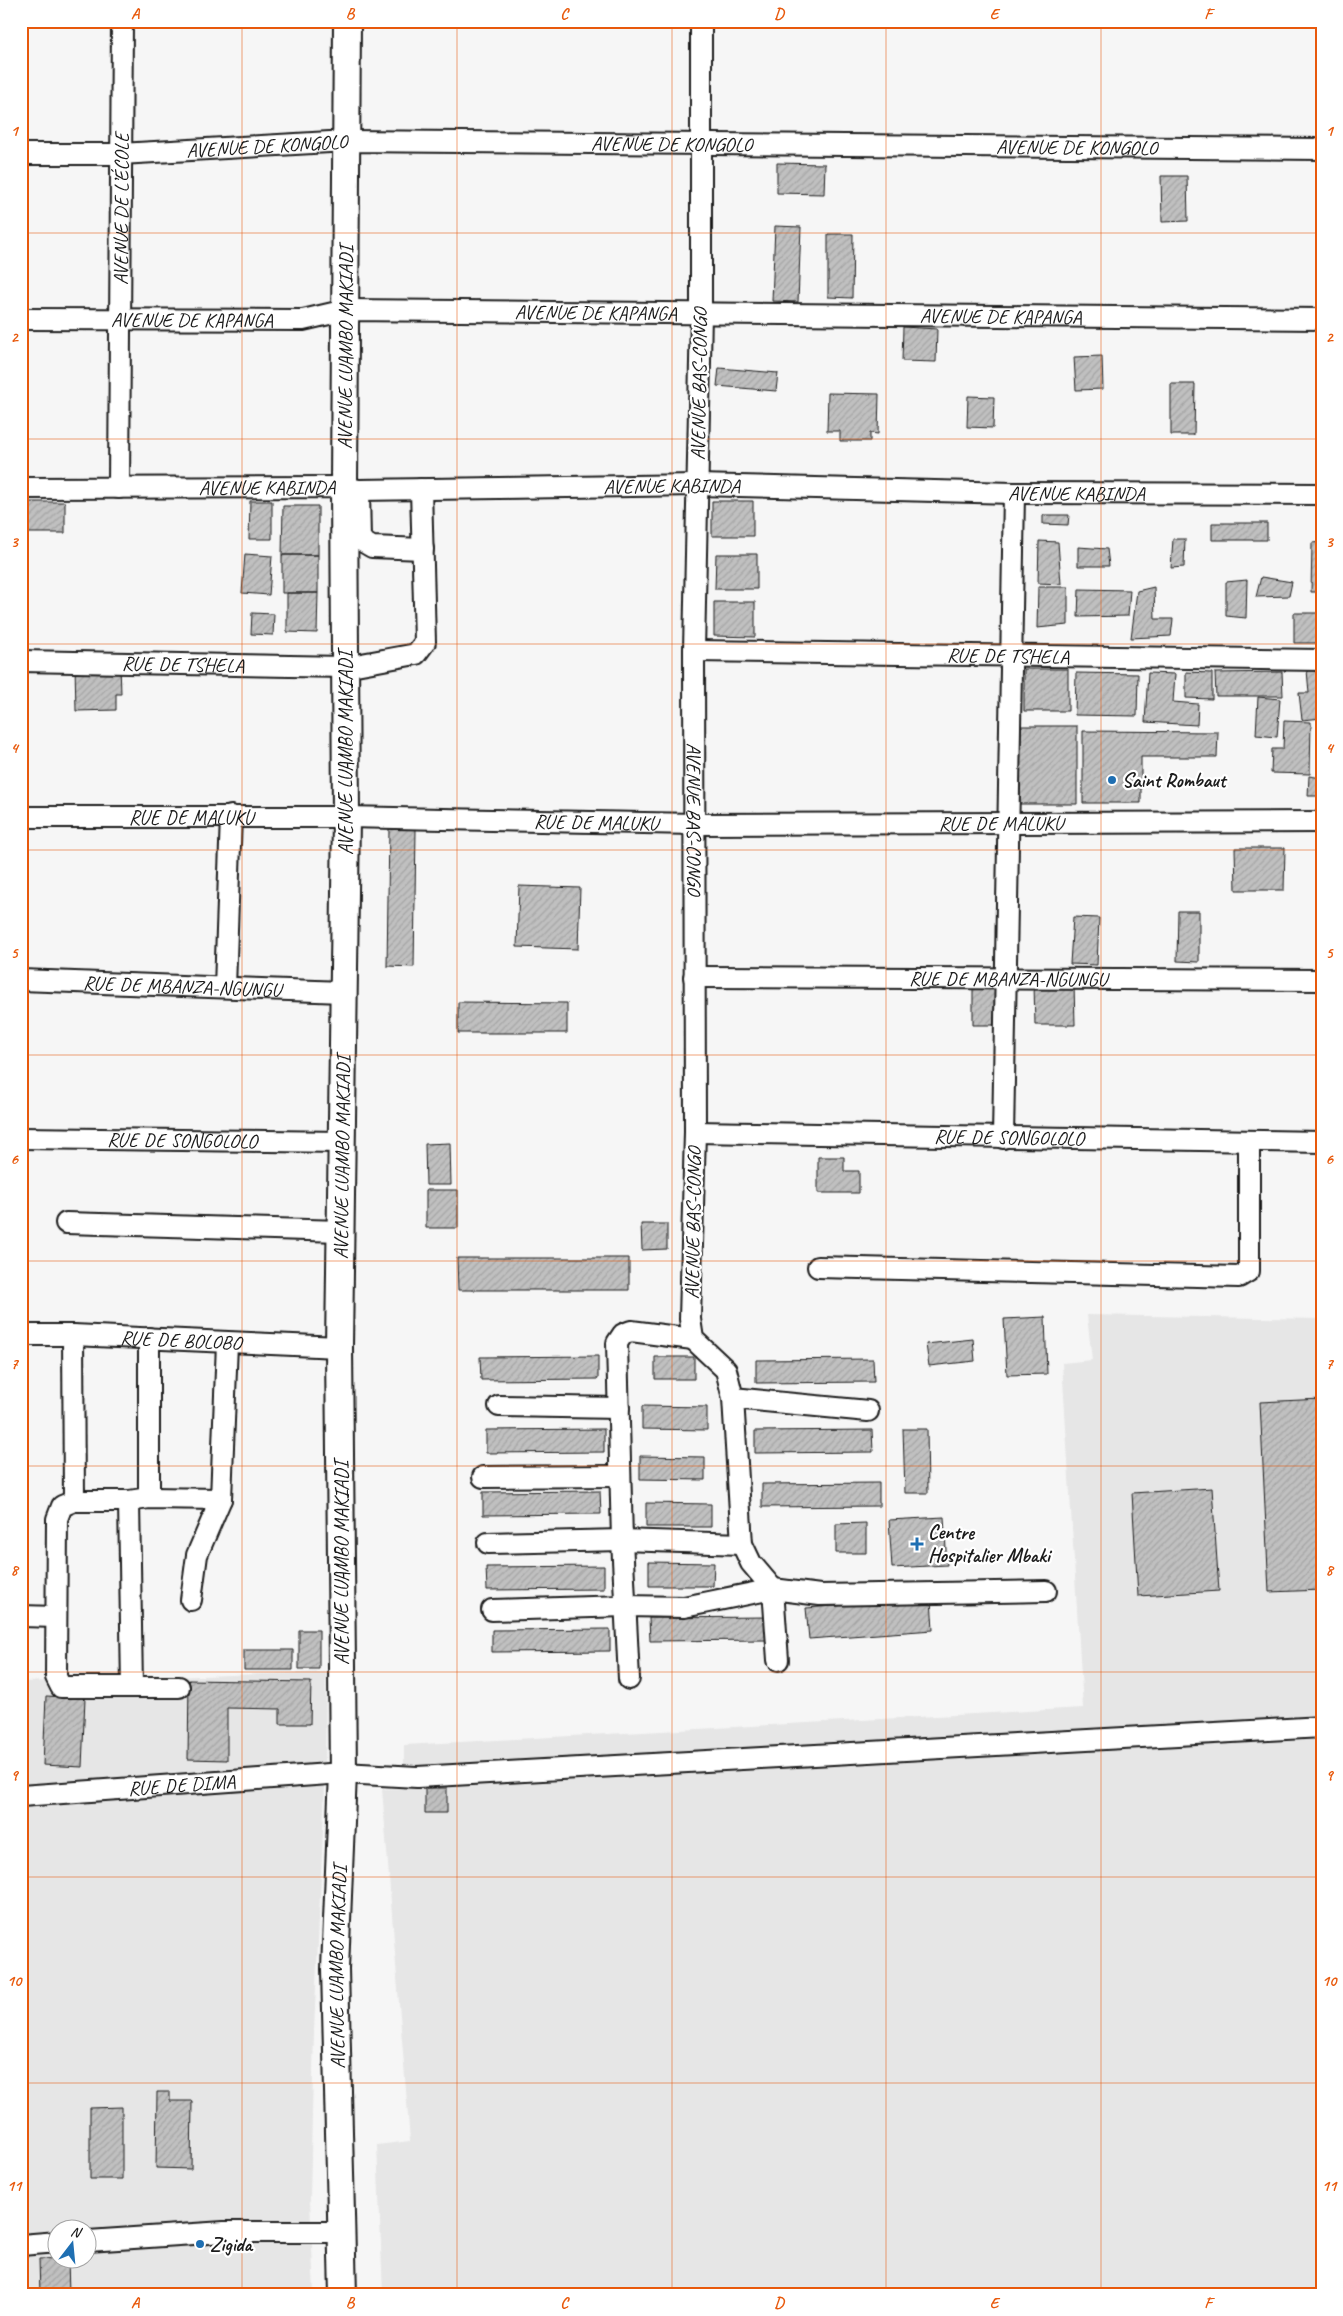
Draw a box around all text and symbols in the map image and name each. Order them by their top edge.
text: A [131,4,141,24]
text: B [346,4,356,24]
text: C [560,4,570,24]
text: D [774,4,785,24]
text: E [990,4,1001,24]
text: F [1204,4,1215,24]
text: 1 [10,121,19,141]
text: 1 [1325,121,1334,141]
street label: AVENUE DE KONGOLO [186,128,350,163]
street label: AVENUE DE L’ÉCOLE [108,130,134,285]
street label: AVENUE DE KONGOLO [591,131,754,157]
street label: AVENUE DE KONGOLO [996,134,1159,160]
street label: AVENUE LUAMBO MAKIADI [332,241,358,449]
street label: AVENUE DE KAPANGA [515,299,678,326]
street label: AVENUE DE KAPANGA [920,303,1083,329]
street label: AVENUE BAS-CONGO [685,306,713,460]
street label: AVENUE DE KAPANGA [111,307,274,332]
text: 2 [10,327,19,347]
text: 2 [1325,327,1334,347]
street label: AVENUE KABINDA [603,472,741,499]
street label: AVENUE KABINDA [199,475,336,500]
street label: AVENUE KABINDA [1008,480,1146,506]
text: 3 [10,532,19,552]
text: 3 [1325,532,1334,552]
street label: RUE DE TSHELA [947,642,1070,669]
street label: AVENUE LUAMBO MAKIADI [333,647,358,855]
street label: RUE DE TSHELA [122,650,245,678]
text: 4 [10,738,19,758]
text: 4 [1325,738,1334,758]
street label: AVENUE BAS-CONGO [682,743,707,897]
place label: Saint Rombaut [1122,768,1228,793]
marker: Saint Rombaut [1106,774,1118,786]
street label: RUE DE MALUKU [129,805,257,830]
street label: RUE DE MALUKU [534,808,662,836]
street label: RUE DE MALUKU [939,810,1066,836]
text: 5 [11,943,20,963]
text: 5 [1326,943,1335,963]
street label: RUE DE MBANZA-NGUNGU [909,966,1110,991]
street label: RUE DE MBANZA-NGUNGU [83,970,285,1002]
street label: AVENUE LUAMBO MAKIADI [328,1051,355,1259]
street label: RUE DE SONGOLOLO [934,1123,1086,1151]
street label: RUE DE SONGOLOLO [107,1127,259,1153]
street label: AVENUE BAS-CONGO [679,1145,707,1299]
text: 6 [10,1149,19,1169]
text: 6 [1325,1149,1334,1169]
street label: RUE DE BOLOBO [120,1325,244,1355]
text: 7 [10,1354,19,1374]
text: 7 [1325,1354,1334,1374]
street label: AVENUE LUAMBO MAKIADI [329,1457,354,1665]
place label: Centre Hospitalier Mbaki [928,1520,1053,1568]
marker: Centre Hospitalier Mbaki [910,1537,924,1551]
text: 8 [10,1560,19,1580]
text: 8 [1325,1560,1334,1580]
text: 9 [10,1765,19,1785]
text: 9 [1325,1765,1334,1785]
street label: RUE DE DIMA [127,1768,237,1801]
street label: AVENUE LUAMBO MAKIADI [322,1861,352,2069]
text: 10 [7,1971,23,1991]
text: 10 [1322,1971,1338,1991]
text: 11 [7,2176,23,2196]
text: 11 [1322,2176,1338,2196]
north arrow [48,2218,98,2268]
text: N [69,2223,84,2242]
place label: Zigida [210,2232,254,2257]
marker: Zigida [194,2238,206,2250]
text: A [131,2293,141,2313]
text: B [346,2293,356,2313]
text: C [560,2293,570,2313]
text: D [774,2293,785,2313]
text: E [990,2293,1001,2313]
text: F [1204,2293,1215,2313]

